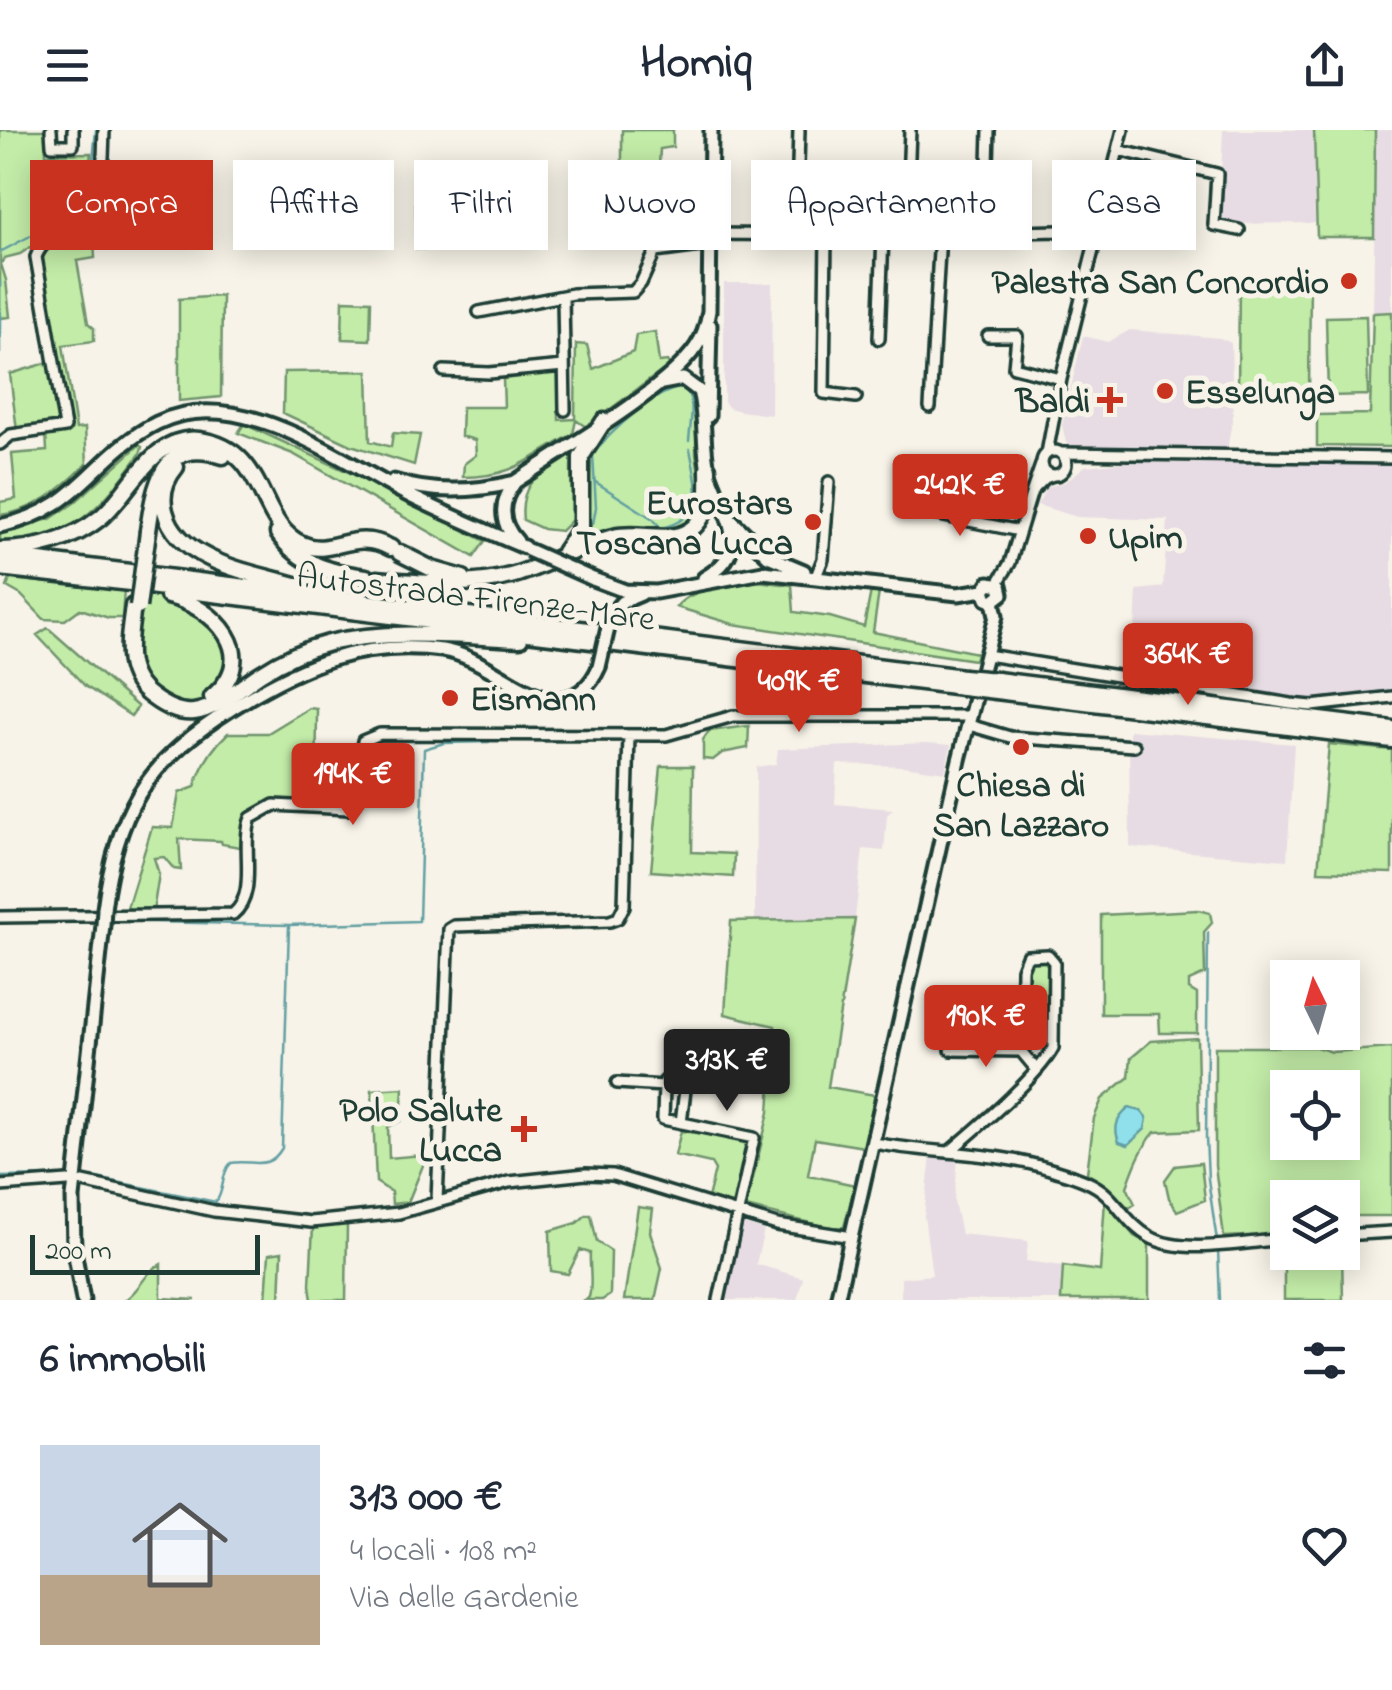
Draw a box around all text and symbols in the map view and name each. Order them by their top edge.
text: Homiq [640,32,752,98]
icon: menu [40,38,95,93]
icon: share [1297,38,1352,93]
chip: Compra [30,160,213,250]
chip: Affitta [233,160,394,250]
chip: Filtri [414,160,548,250]
chip: Nuovo [568,160,731,250]
chip: Appartamento [751,160,1032,250]
chip: Casa [1052,160,1196,250]
place label: Palestra San Concordio [991,259,1329,310]
marker: Palestra San Concordio [1338,270,1360,292]
place label: Esselunga [1185,369,1335,421]
place label: Baldi [1014,378,1090,429]
marker: Esselunga [1154,380,1176,402]
marker: Baldi [1099,389,1121,411]
pin: 242K € [879,454,1041,539]
text: 242K € [915,463,1005,510]
place label: Eurostars Toscana Lucca [576,480,793,571]
marker: Eurostars Toscana Lucca [802,511,824,533]
place label: Upim [1108,514,1183,565]
marker: Upim [1077,525,1099,547]
street label: Autostrada Firenze-Mare [293,552,658,647]
pin: 364K € [1107,623,1269,708]
text: 364K € [1145,632,1231,679]
pin: 409K € [718,650,880,735]
text: 409K € [758,659,840,706]
place label: Eismann [470,676,596,727]
marker: Eismann [439,687,461,709]
marker: Chiesa di San Lazzaro [1010,736,1032,758]
pin: 194K € [272,743,434,828]
text: 194K € [314,752,392,799]
place label: Chiesa di San Lazzaro [933,762,1109,853]
north arrow [1270,960,1360,1050]
map controls [1270,960,1360,1270]
pin: 190K € [905,985,1067,1070]
text: 190K € [946,994,1026,1041]
pin: 313K € [646,1029,808,1114]
text: 313K € [686,1038,768,1085]
button: locate [1270,1070,1360,1160]
place label: Polo Salute Lucca [339,1087,503,1178]
marker: Polo Salute Lucca [511,1116,537,1142]
button: layers [1270,1180,1360,1270]
scale bar [30,1230,260,1274]
text: 200 m [45,1232,112,1273]
text: 6 immobili [40,1330,207,1391]
icon: filters [1297,1333,1352,1388]
text: 313 000 € [350,1468,503,1529]
icon: home [120,1485,240,1605]
icon: heart [1297,1518,1352,1573]
text: 4 locali · 108 m² [350,1529,537,1576]
text: Via delle Gardenie [350,1576,579,1623]

